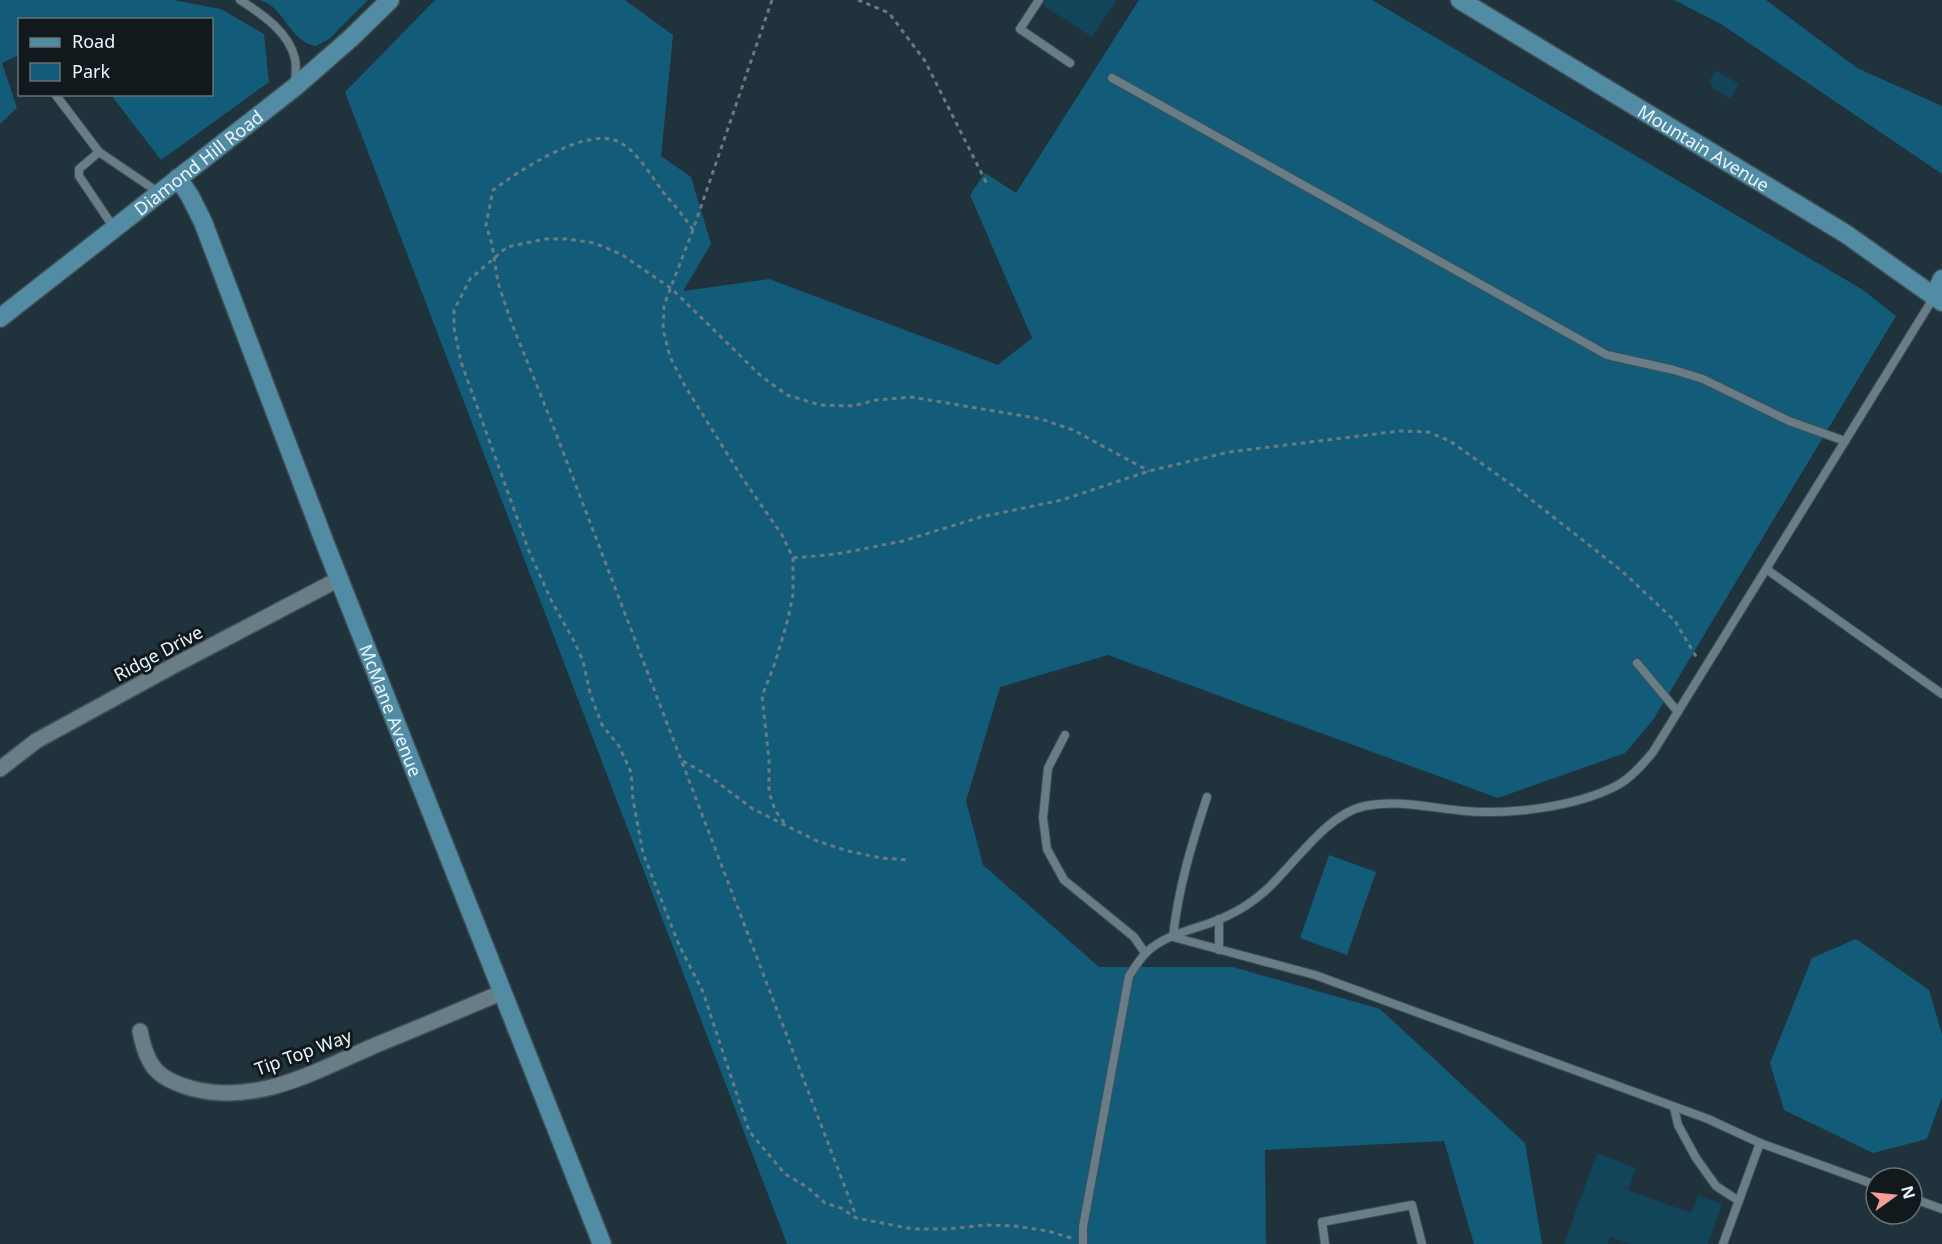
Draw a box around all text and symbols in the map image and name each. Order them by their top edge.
legend [18,18,213,96]
text: Road [72,29,115,53]
text: Park [72,59,110,83]
street label: Mountain Avenue [1633,99,1774,197]
street label: Diamond Hill Road [129,105,268,221]
street label: Ridge Drive [109,620,207,686]
street label: McMane Avenue [354,641,428,780]
street label: Tip Top Way [251,1023,356,1081]
north arrow [1864,1166,1924,1226]
text: N [1896,1183,1921,1201]

